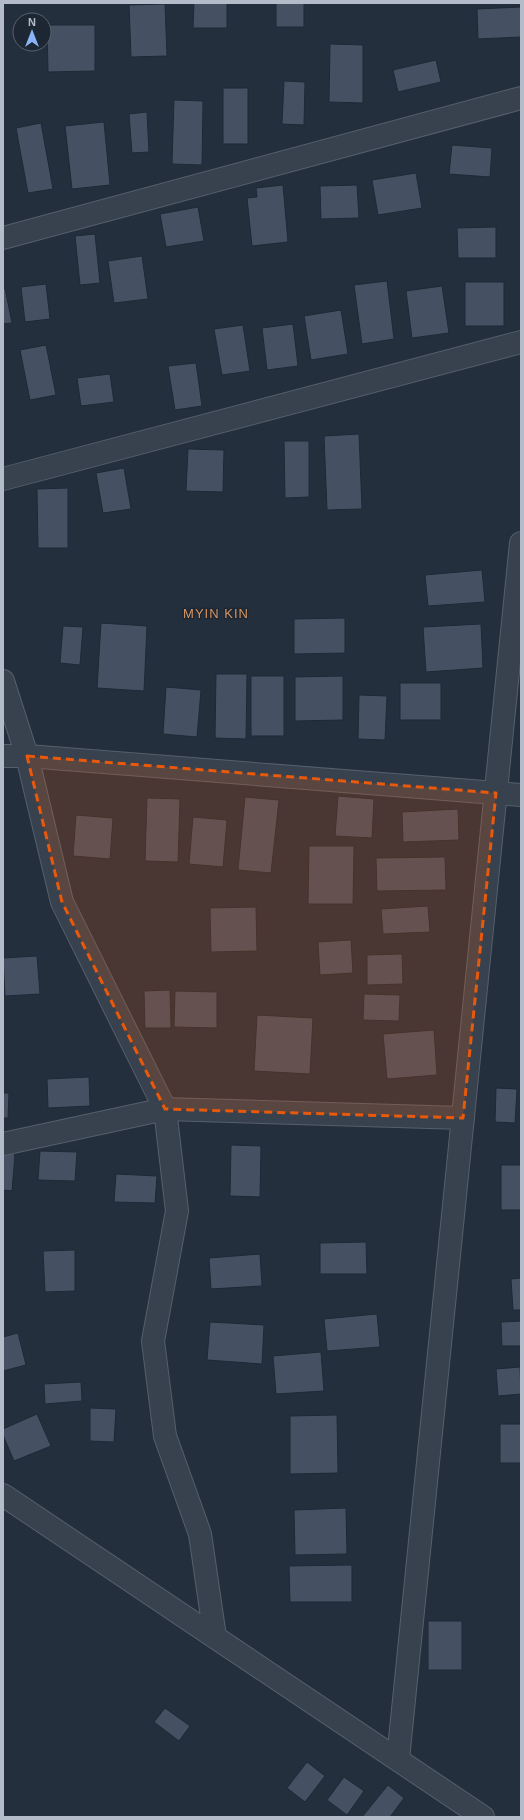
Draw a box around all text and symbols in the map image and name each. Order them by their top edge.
north arrow [12,12,52,52]
text: N [28,16,36,28]
district label: MYIN KIN [183,606,249,621]

